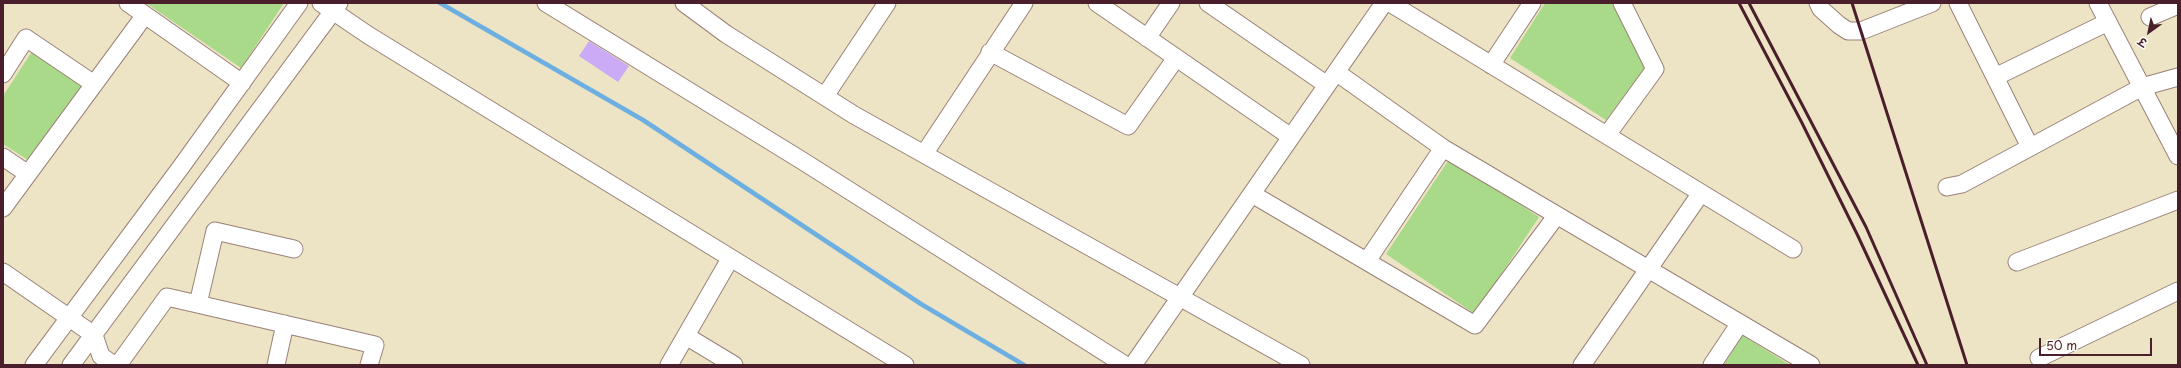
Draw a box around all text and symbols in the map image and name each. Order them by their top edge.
north arrow [2129,12,2169,52]
text: उ [2134,33,2150,52]
scale bar [2041,330,2154,356]
text: 50 m [2046,336,2077,354]

